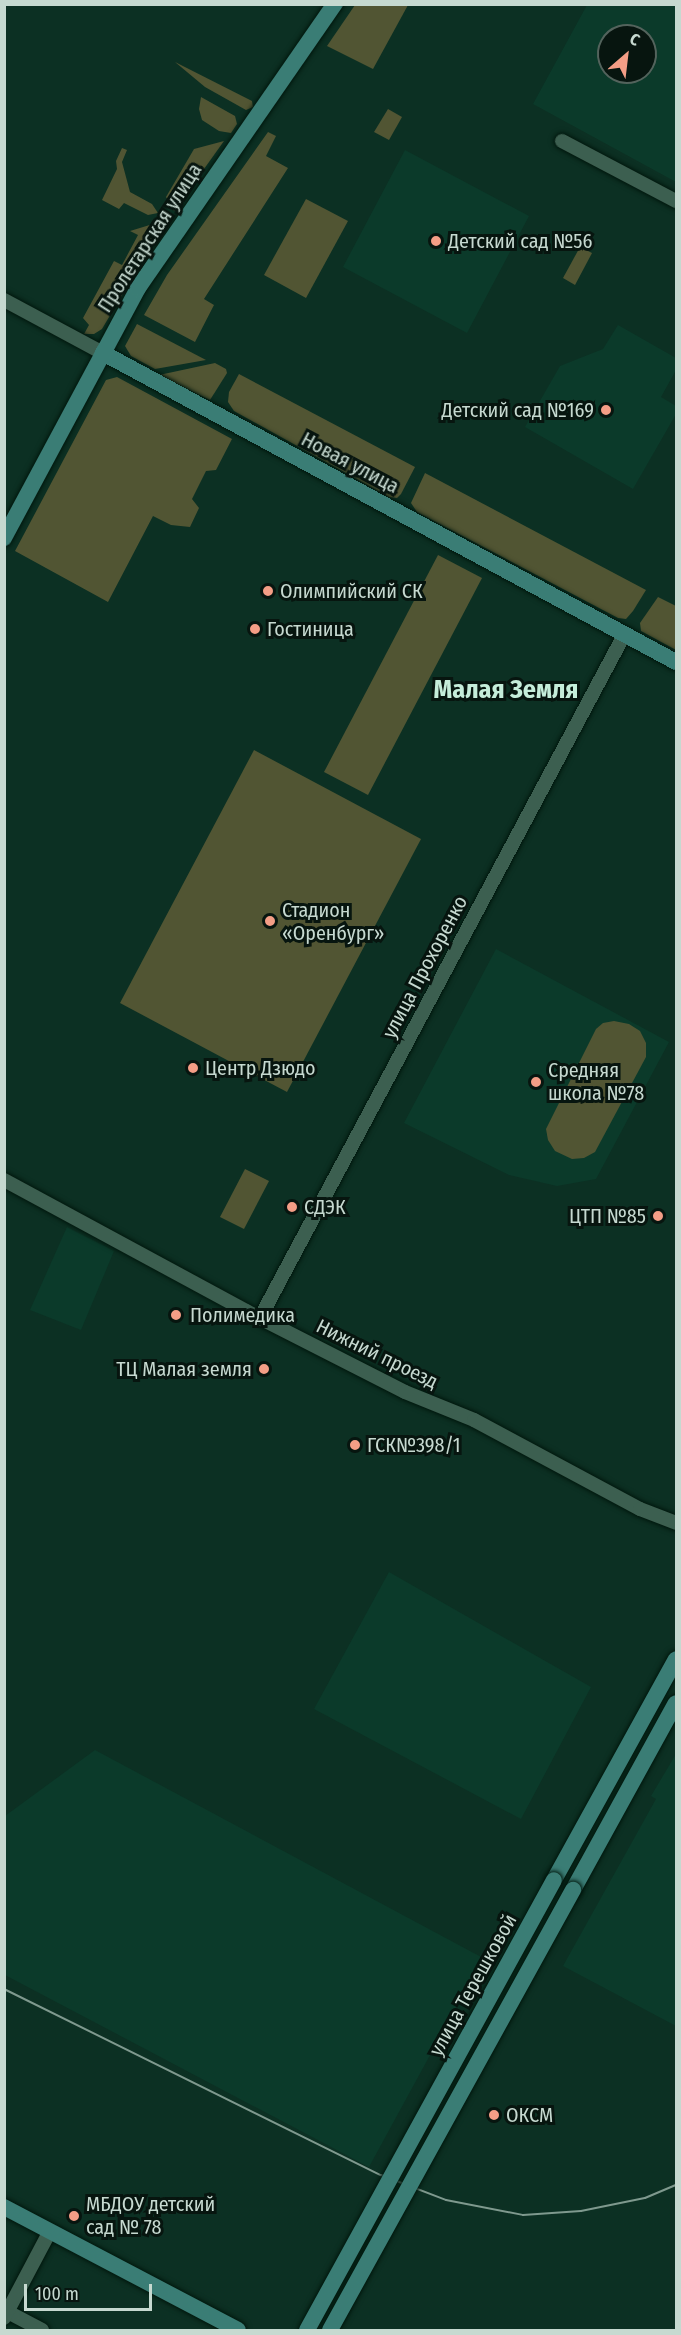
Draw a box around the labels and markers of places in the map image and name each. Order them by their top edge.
place label: Детский сад №56 [448,229,592,253]
marker: Детский сад №56 [429,234,443,248]
place label: Детский сад №169 [441,398,594,422]
marker: Детский сад №169 [599,403,613,417]
place label: Олимпийский СК [280,579,423,603]
marker: Олимпийский СК [261,584,275,598]
place label: Гостиница [267,617,354,641]
marker: Гостиница [248,622,262,636]
place label: Стадион «Оренбург» [282,898,385,945]
marker: Стадион «Оренбург» [263,914,277,928]
place label: Центр Дзюдо [205,1056,316,1080]
place label: Средняя школа №78 [548,1058,644,1105]
marker: Центр Дзюдо [186,1061,200,1075]
marker: Средняя школа №78 [529,1075,543,1089]
place label: СДЭК [304,1195,346,1219]
marker: СДЭК [285,1200,299,1214]
place label: ЦТП №85 [569,1204,646,1228]
marker: ЦТП №85 [651,1209,665,1223]
place label: Полимедика [190,1303,295,1327]
marker: Полимедика [167,1306,185,1324]
place label: ТЦ Малая земля [116,1357,252,1381]
marker: ТЦ Малая земля [257,1362,271,1376]
place label: ГСК№398/1 [367,1433,460,1457]
marker: ГСК№398/1 [348,1438,362,1452]
place label: ОКСМ [506,2103,553,2127]
marker: ОКСМ [487,2108,501,2122]
place label: МБДОУ детский сад № 78 [86,2192,215,2239]
marker: МБДОУ детский сад № 78 [67,2209,81,2223]

